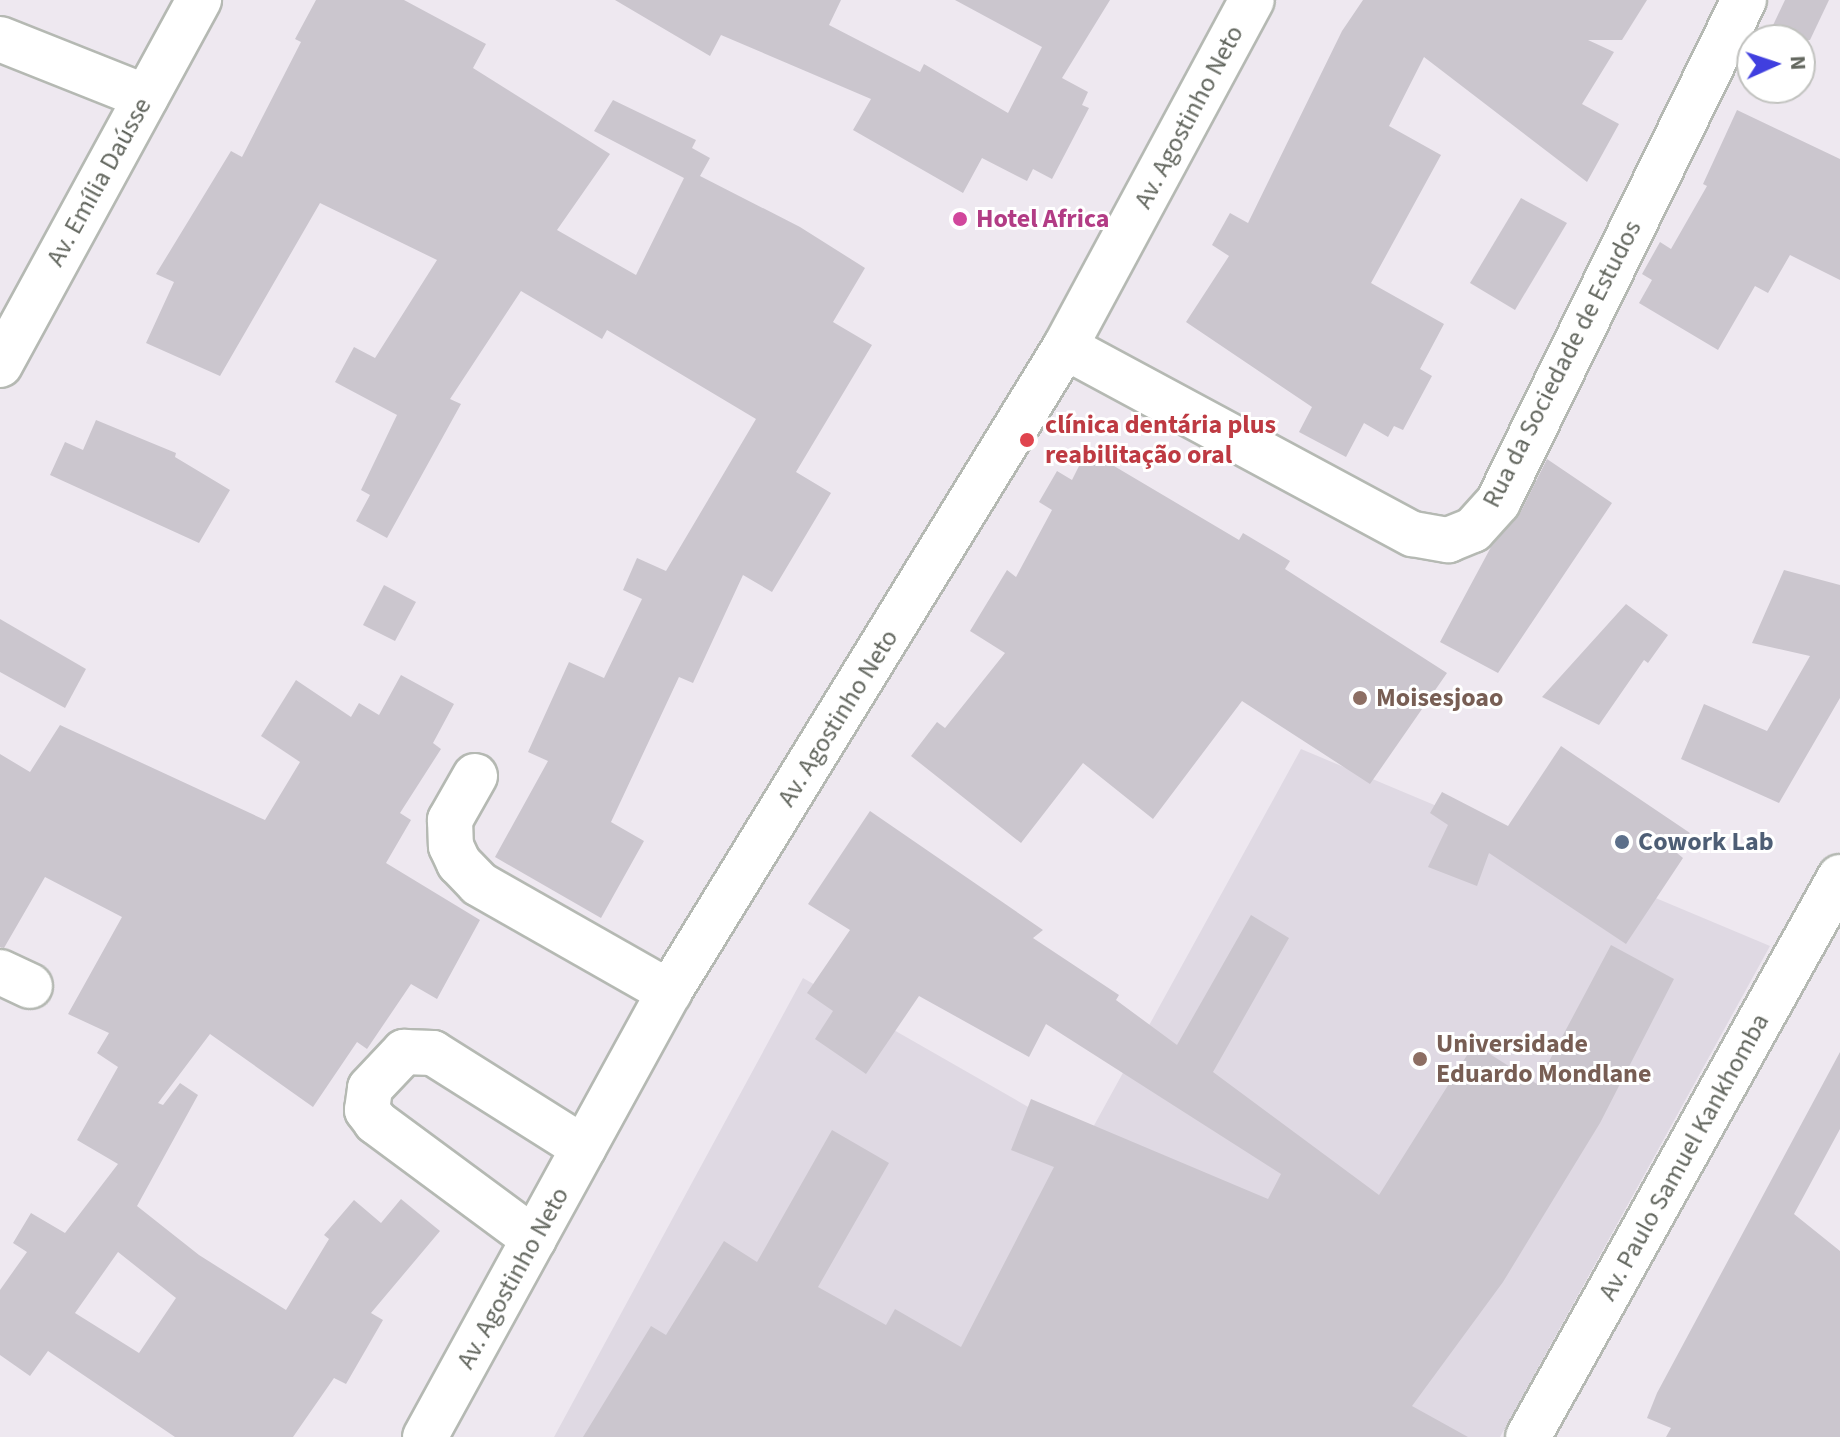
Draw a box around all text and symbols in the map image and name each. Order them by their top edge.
street label: Av. Agostinho Neto [1128,20,1250,214]
north arrow [1736,24,1816,104]
text: N [1782,55,1814,71]
street label: Av. Emília Daússe [40,92,158,272]
place label: Hotel Africa [976,203,1109,235]
marker: Hotel Africa [951,210,969,228]
street label: Rua da Sociedade de Estudos [1476,215,1648,513]
place label: clínica dentária plus reabilitação oral [1045,409,1276,470]
marker: clínica dentária plus reabilitação oral [1016,429,1038,451]
street label: Av. Agostinho Neto [771,624,905,812]
place label: Moisesjoao [1376,682,1503,714]
marker: Moisesjoao [1351,689,1369,707]
place label: Cowork Lab [1638,826,1774,858]
marker: Cowork Lab [1613,833,1631,851]
street label: Av. Paulo Samuel Kankhomba [1592,1008,1776,1306]
place label: Universidade Eduardo Mondlane [1436,1028,1651,1090]
marker: Universidade Eduardo Mondlane [1411,1050,1429,1068]
street label: Av. Agostinho Neto [450,1182,576,1374]

